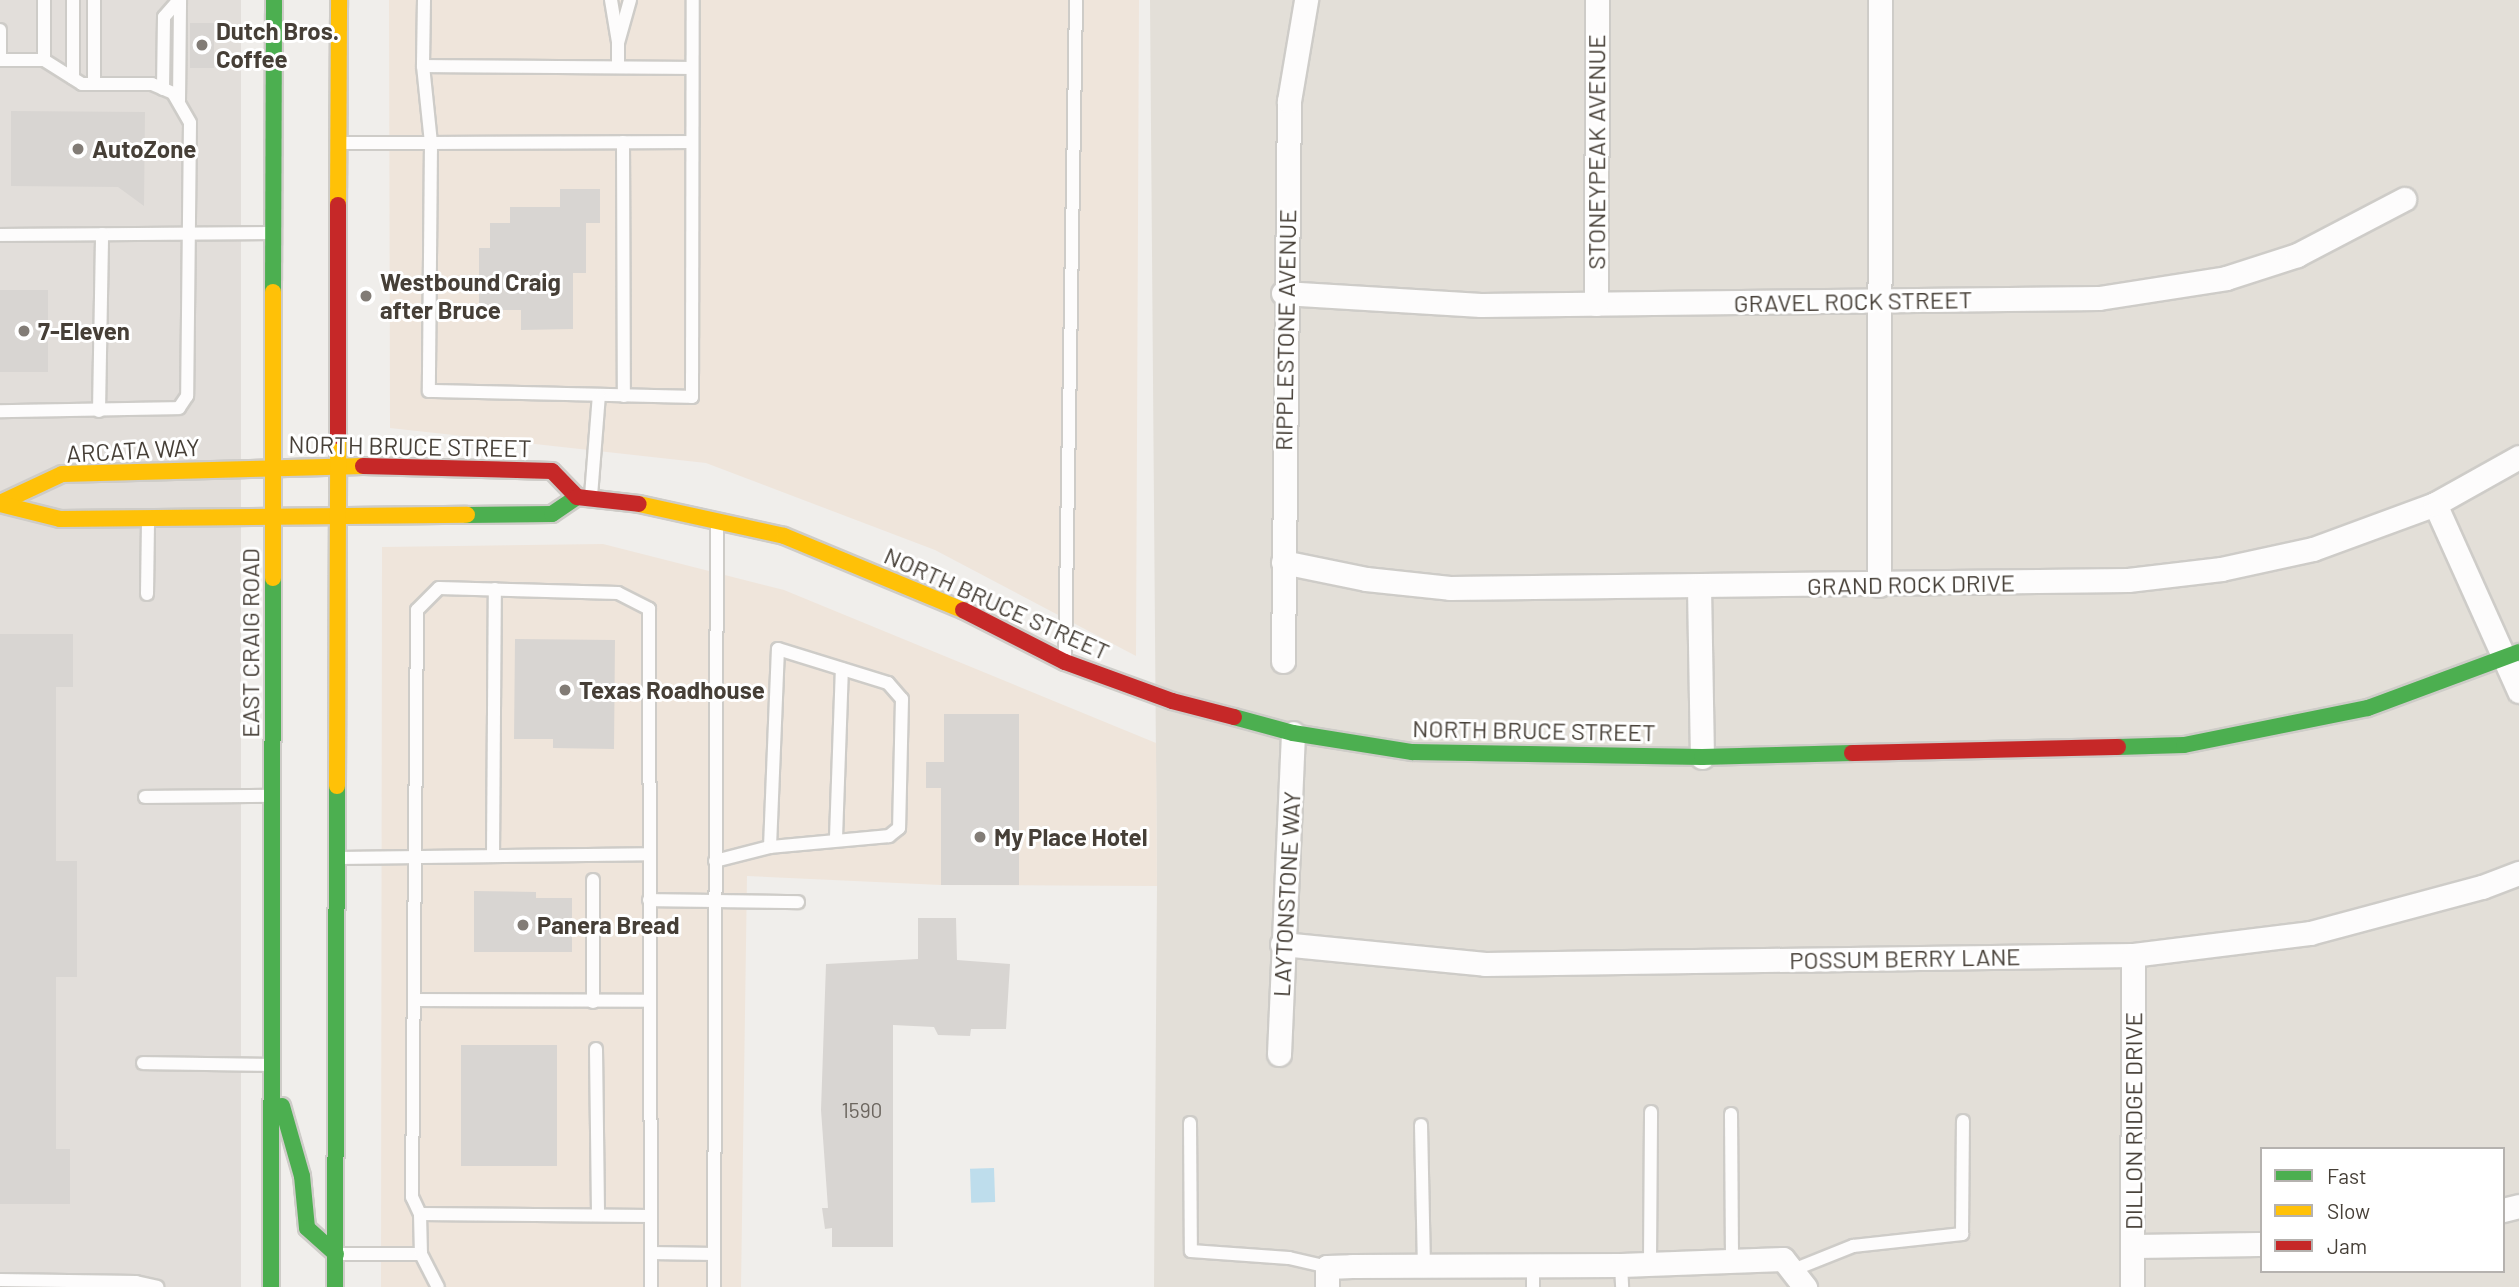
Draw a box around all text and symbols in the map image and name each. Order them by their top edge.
place label: Dutch Bros. Coffee [216,17,339,73]
street label: STONEYPEAK AVENUE [1582,34,1610,270]
marker: Dutch Bros. Coffee [194,37,210,53]
place label: AutoZone [92,135,196,163]
marker: AutoZone [70,141,86,157]
street label: RIPPLESTONE AVENUE [1268,209,1302,451]
place label: Westbound Craig after Bruce [380,268,561,324]
street label: GRAVEL ROCK STREET [1733,285,1973,317]
marker: Westbound Craig after Bruce [358,288,374,304]
place label: 7-Eleven [38,317,130,345]
marker: 7-Eleven [16,323,32,339]
street label: NORTH BRUCE STREET [288,429,532,463]
street label: ARCATA WAY [65,432,201,468]
street label: NORTH BRUCE STREET [880,540,1114,666]
street label: EAST CRAIG ROAD [236,548,264,738]
street label: GRAND ROCK DRIVE [1807,568,2015,600]
place label: Texas Roadhouse [579,676,765,704]
marker: Texas Roadhouse [557,682,573,698]
street label: NORTH BRUCE STREET [1412,713,1656,747]
street label: LAYTONSTONE WAY [1266,790,1306,998]
place label: My Place Hotel [994,823,1148,851]
marker: My Place Hotel [972,829,988,845]
place label: Panera Bread [537,911,680,939]
marker: Panera Bread [515,917,531,933]
street label: POSSUM BERRY LANE [1789,942,2021,974]
street label: DILLON RIDGE DRIVE [2119,1012,2147,1230]
house number: 1590 [842,1097,882,1123]
legend [2260,1147,2505,1273]
text: Fast [2327,1163,2367,1188]
text: Slow [2327,1198,2370,1223]
text: Jam [2327,1233,2367,1258]

